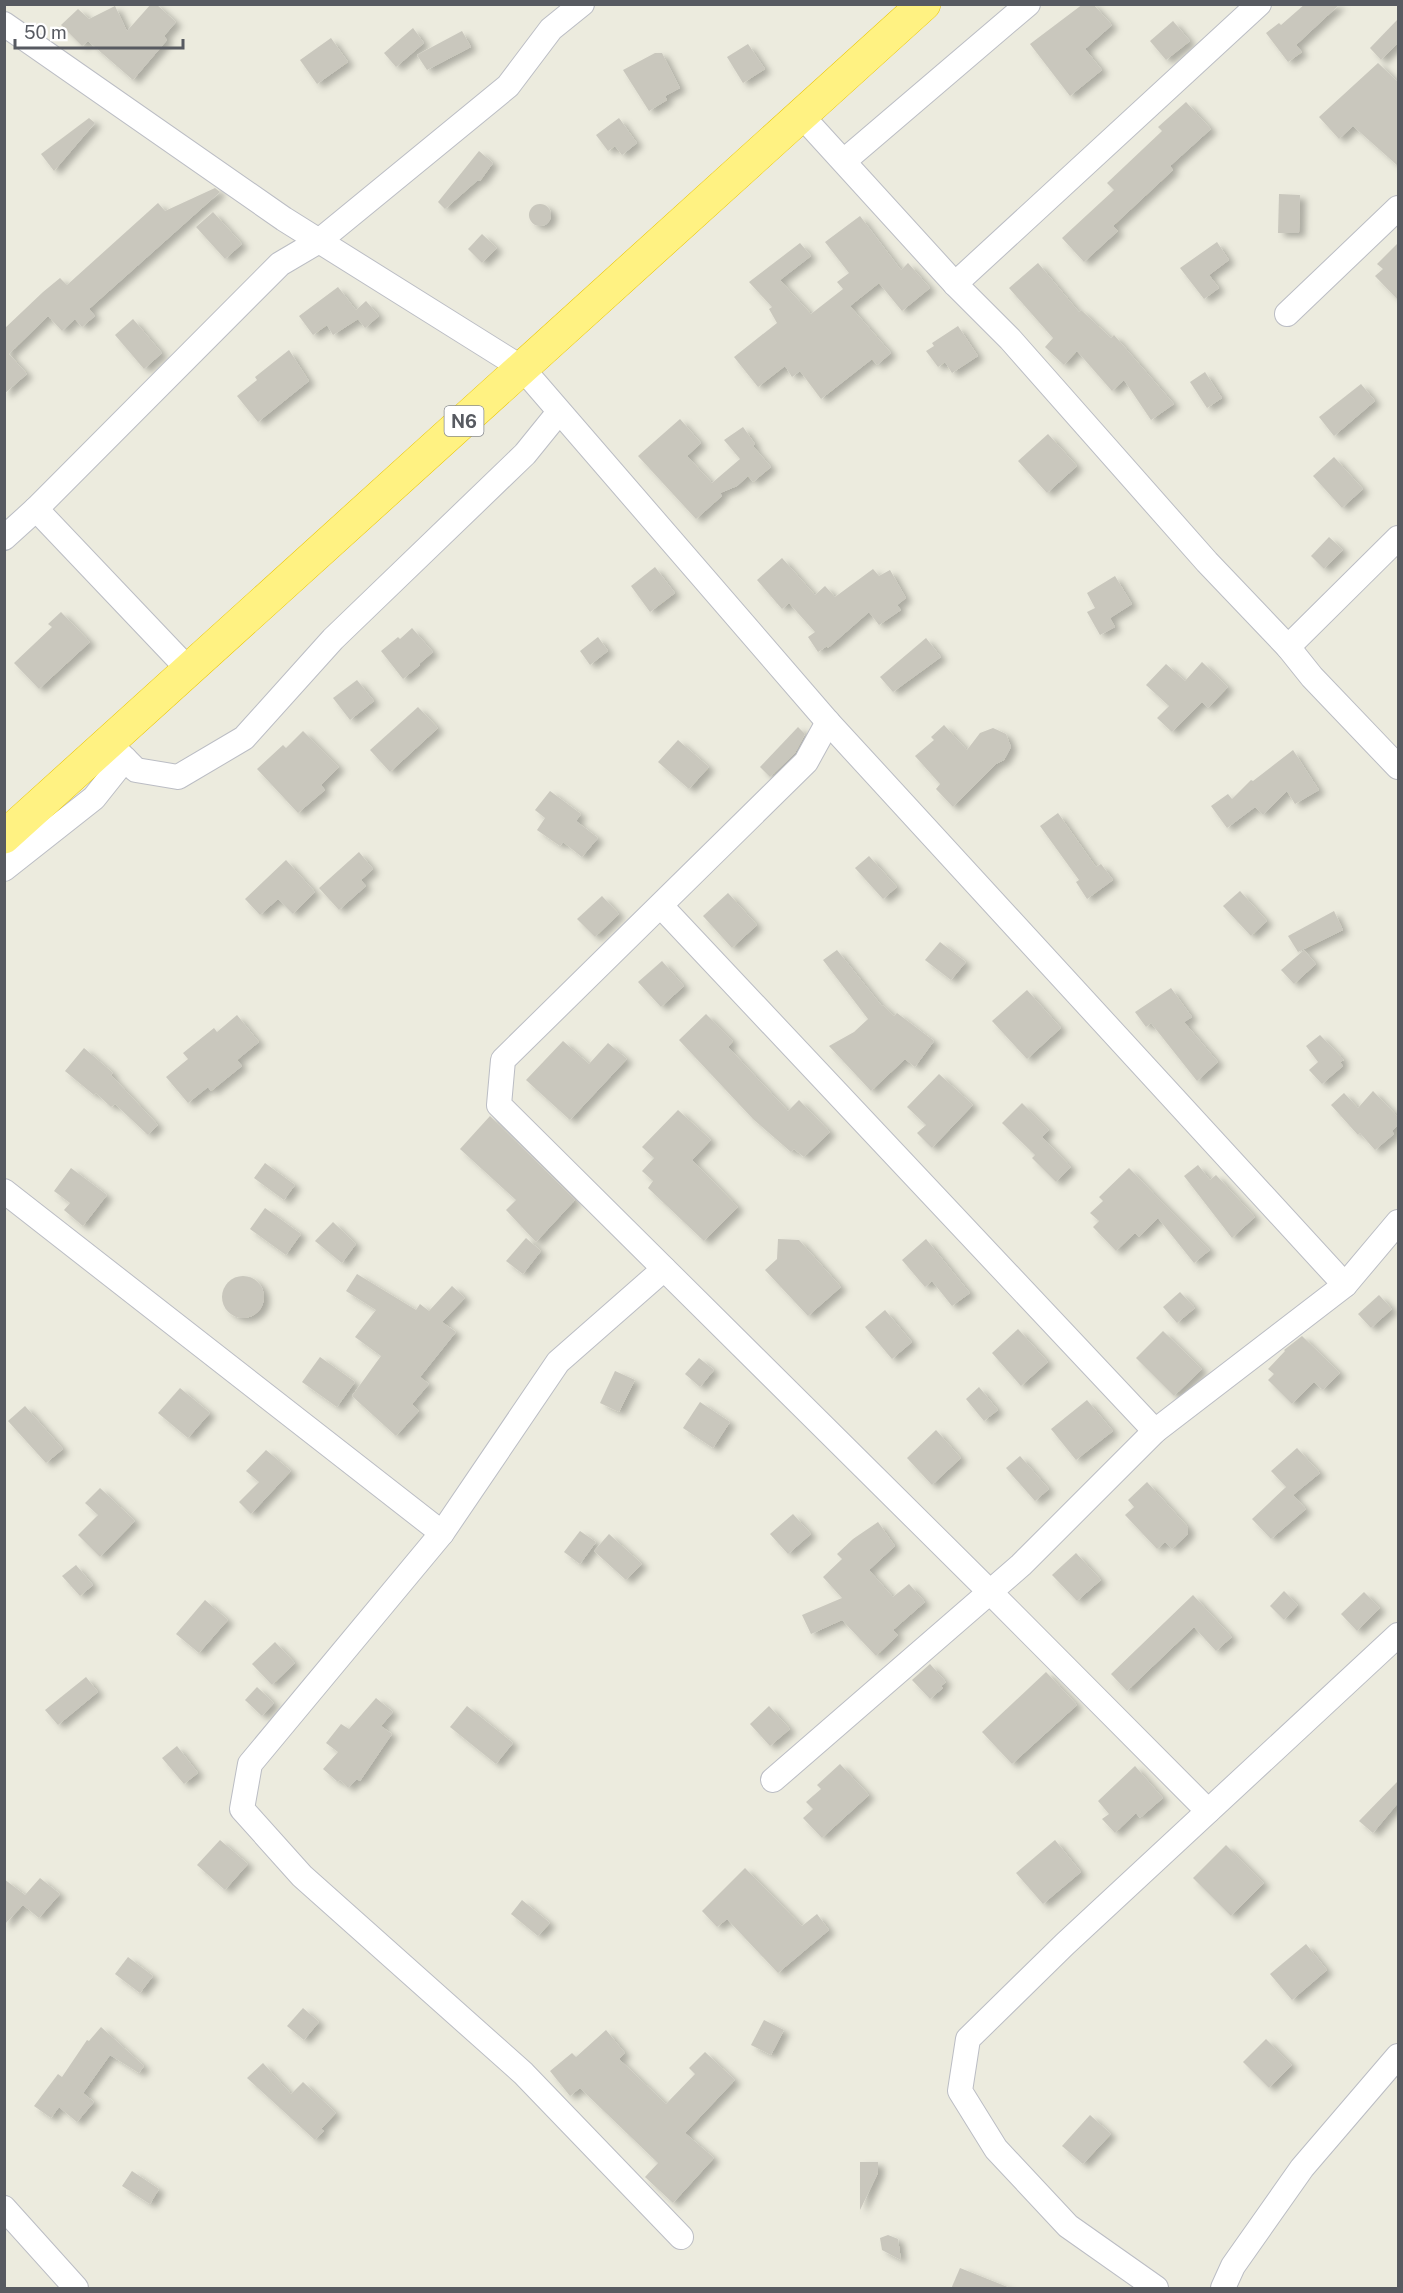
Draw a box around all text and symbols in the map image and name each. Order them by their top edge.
scale bar [15,12,183,50]
text: 50 m [24,22,67,43]
road number: N6 [444,406,484,436]

